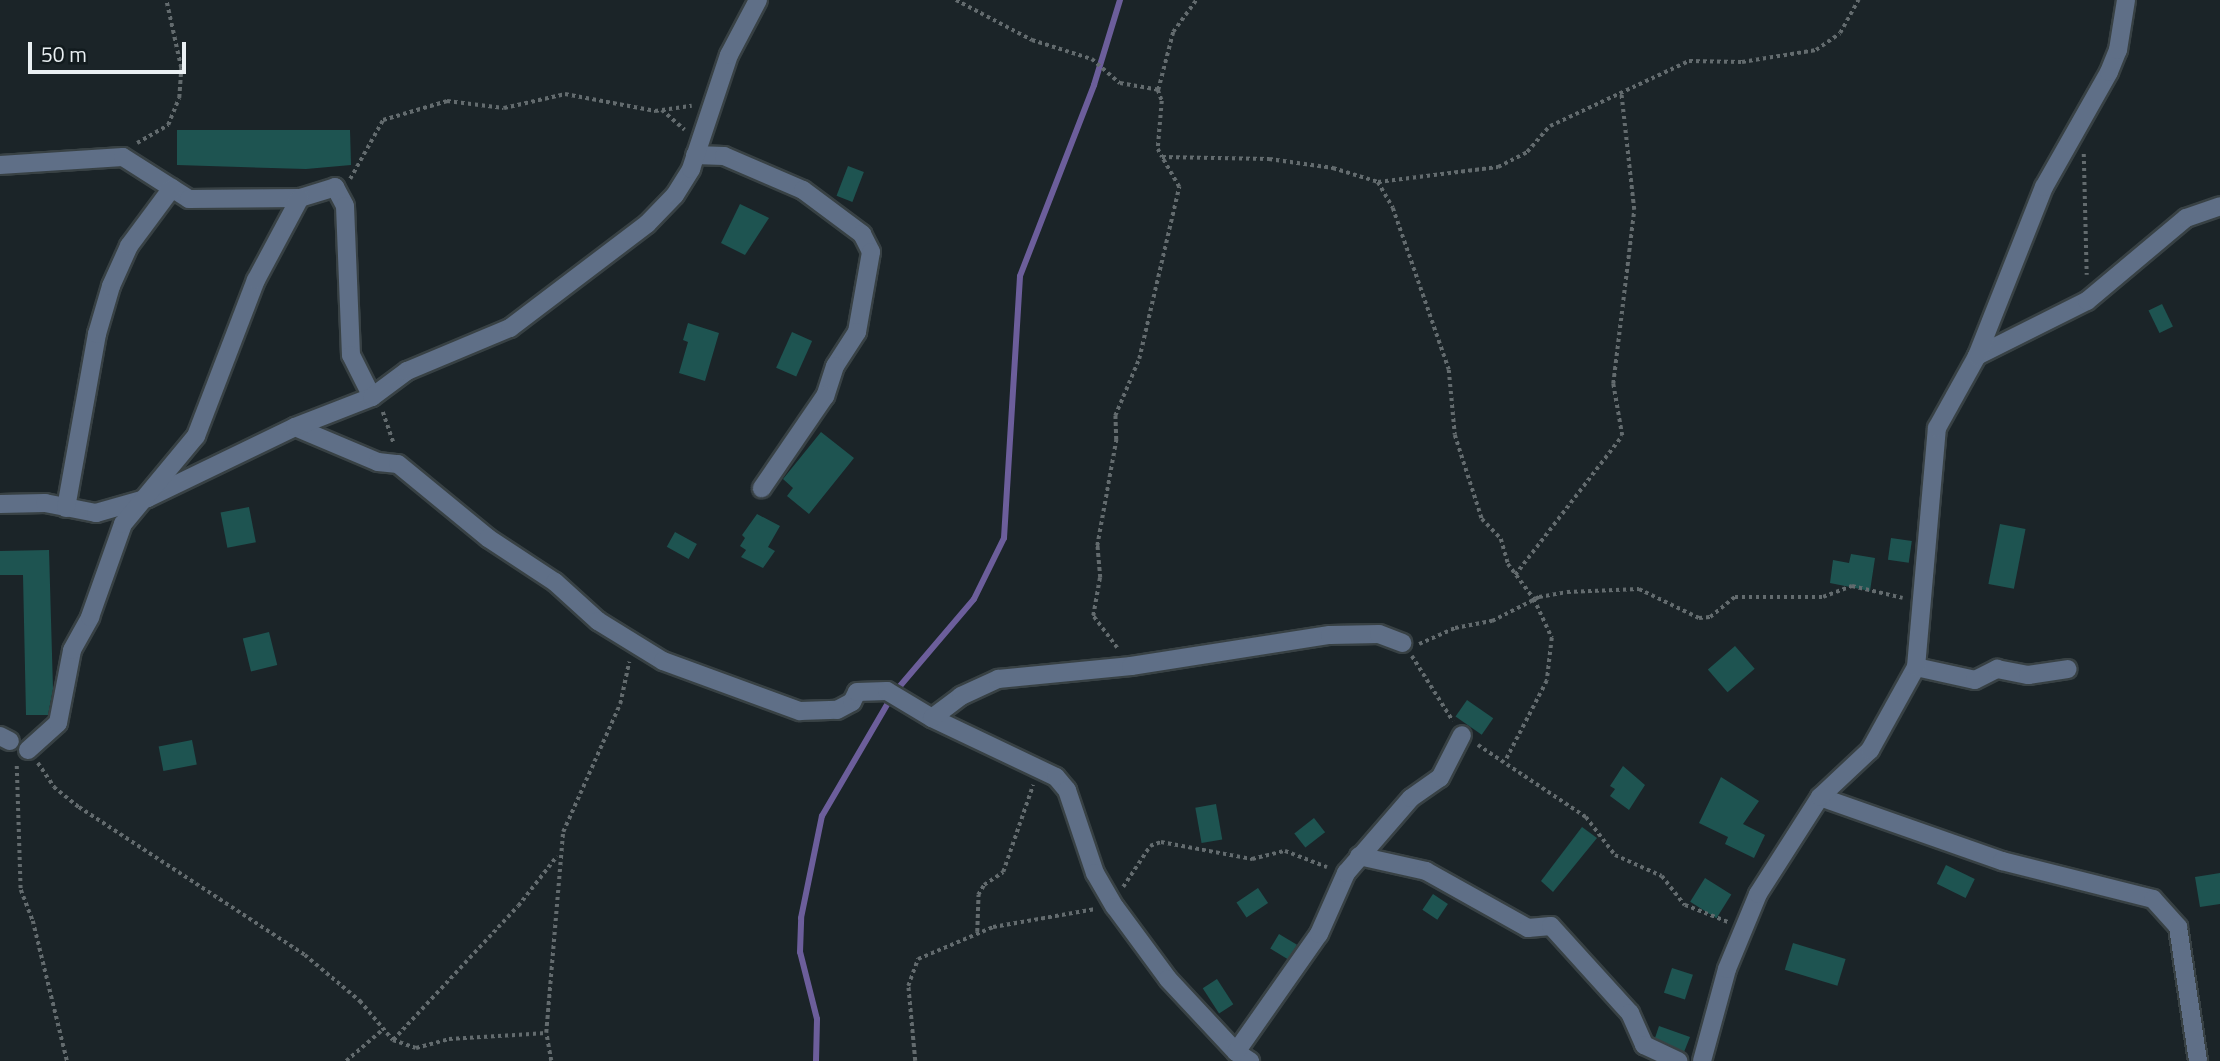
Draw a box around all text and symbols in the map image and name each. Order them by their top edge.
scale bar [32,28,189,72]
text: 50 m [41,38,87,70]

